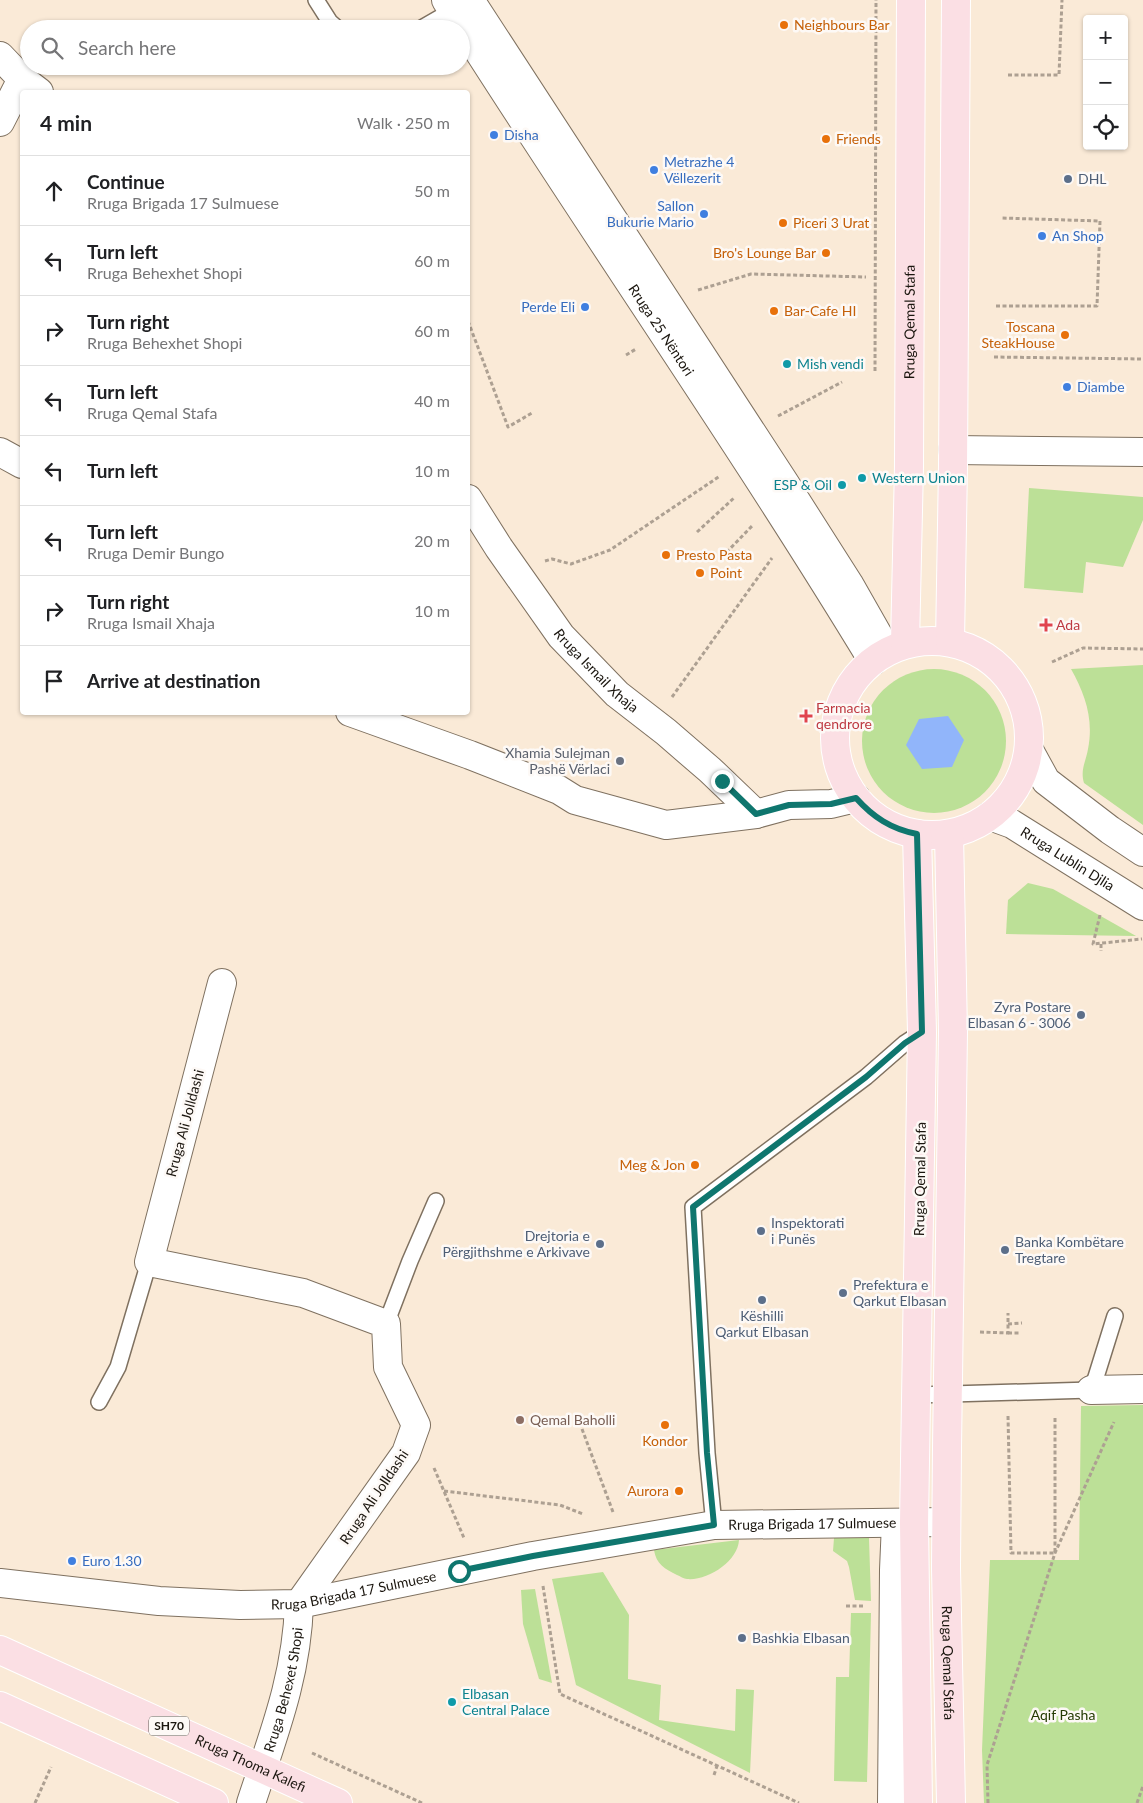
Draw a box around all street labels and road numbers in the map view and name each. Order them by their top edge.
street label: Rruga Qemal Stafa [900,265,918,379]
street label: Rruga 25 Nëntori [625,281,698,379]
street label: Rruga Ismail Xhaja [551,625,642,716]
street label: Rruga Lublin Djlia [1018,823,1118,894]
street label: Rruga Ali Jolldashi [162,1067,207,1178]
street label: Rruga Qemal Stafa [910,1122,929,1236]
street label: Rruga Ali Jolldashi [336,1446,412,1547]
street label: Rruga Brigada 17 Sulmuese [728,1514,897,1533]
street label: Rruga Brigada 17 Sulmuese [271,1567,438,1612]
street label: Rruga Qemal Stafa [939,1606,958,1720]
street label: Rruga Behexet Shopi [260,1627,306,1754]
road number: SH70 [149,1716,189,1735]
street label: Rruga Thoma Kalefi [193,1730,309,1795]

